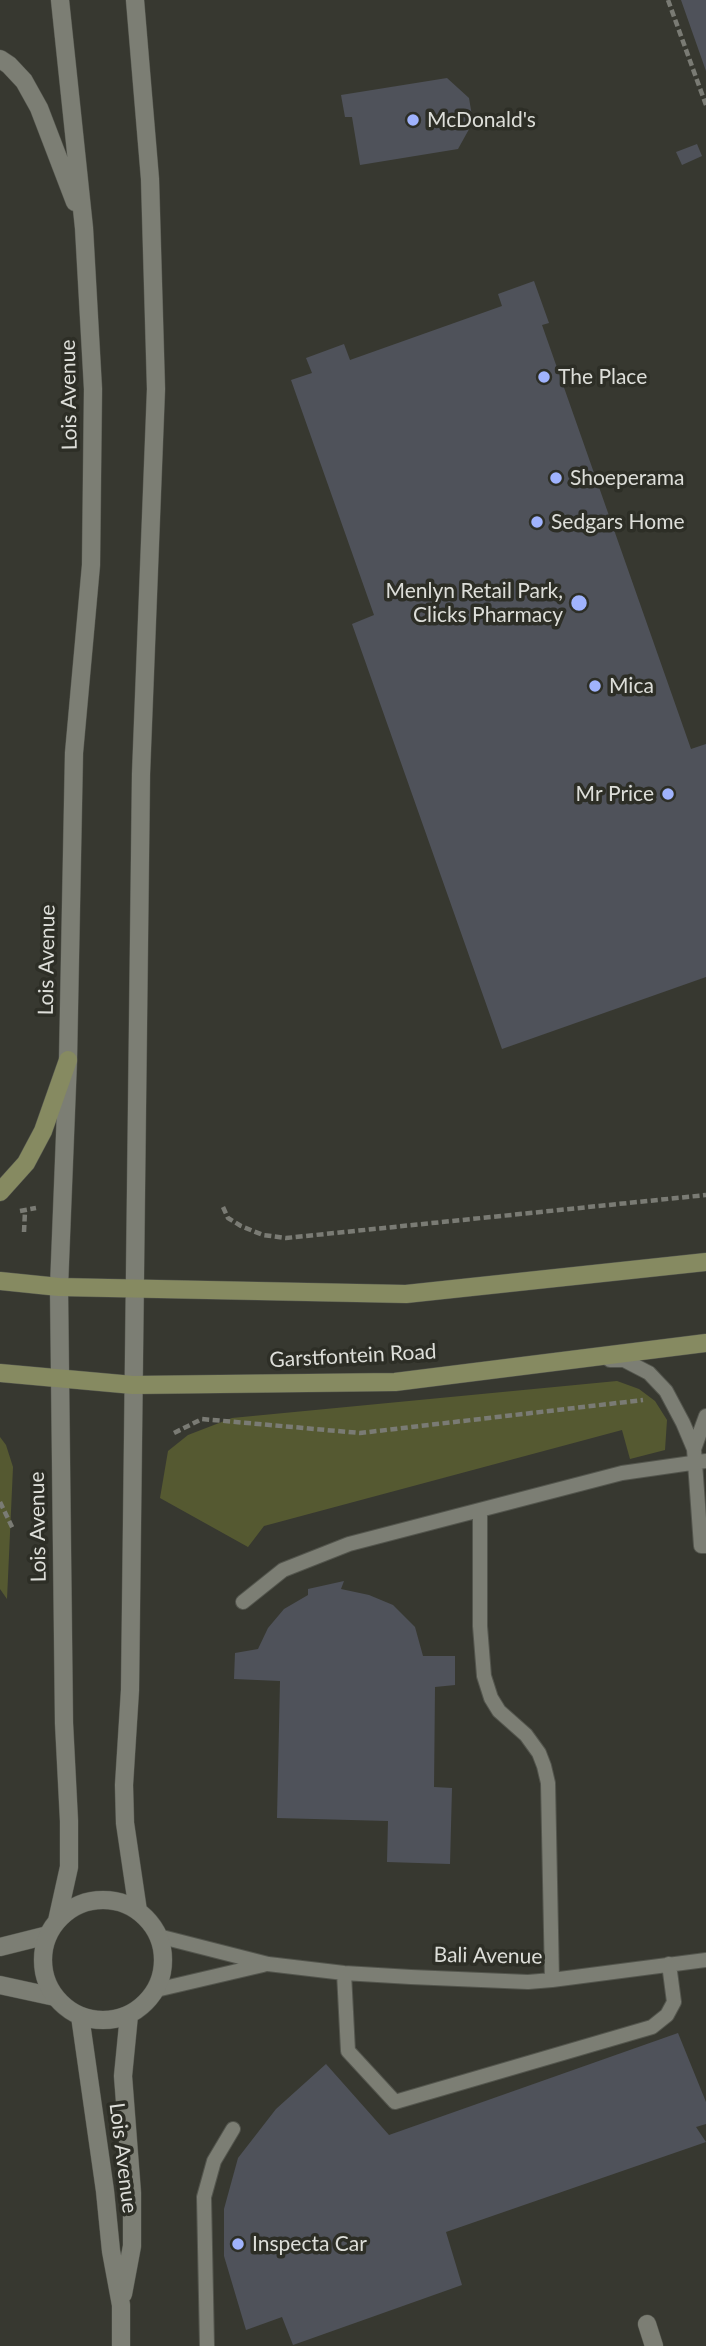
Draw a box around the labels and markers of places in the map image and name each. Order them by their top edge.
place label: McDonald's [427,107,536,133]
marker: McDonald's [405,112,421,128]
place label: The Place [558,364,647,390]
marker: The Place [536,369,552,385]
place label: Shoeperama [570,465,684,491]
marker: Shoeperama [548,470,564,486]
place label: Sedgars Home [551,509,685,535]
marker: Sedgars Home [529,514,545,530]
place label: Menlyn Retail Park, Clicks Pharmacy [386,578,563,628]
marker: Menlyn Retail Park, Clicks Pharmacy [569,593,589,613]
place label: Mica [609,673,654,699]
marker: Mica [587,678,603,694]
place label: Mr Price [576,781,654,807]
marker: Mr Price [660,786,676,802]
place label: Inspecta Car [252,2231,367,2257]
marker: Inspecta Car [230,2236,246,2252]

